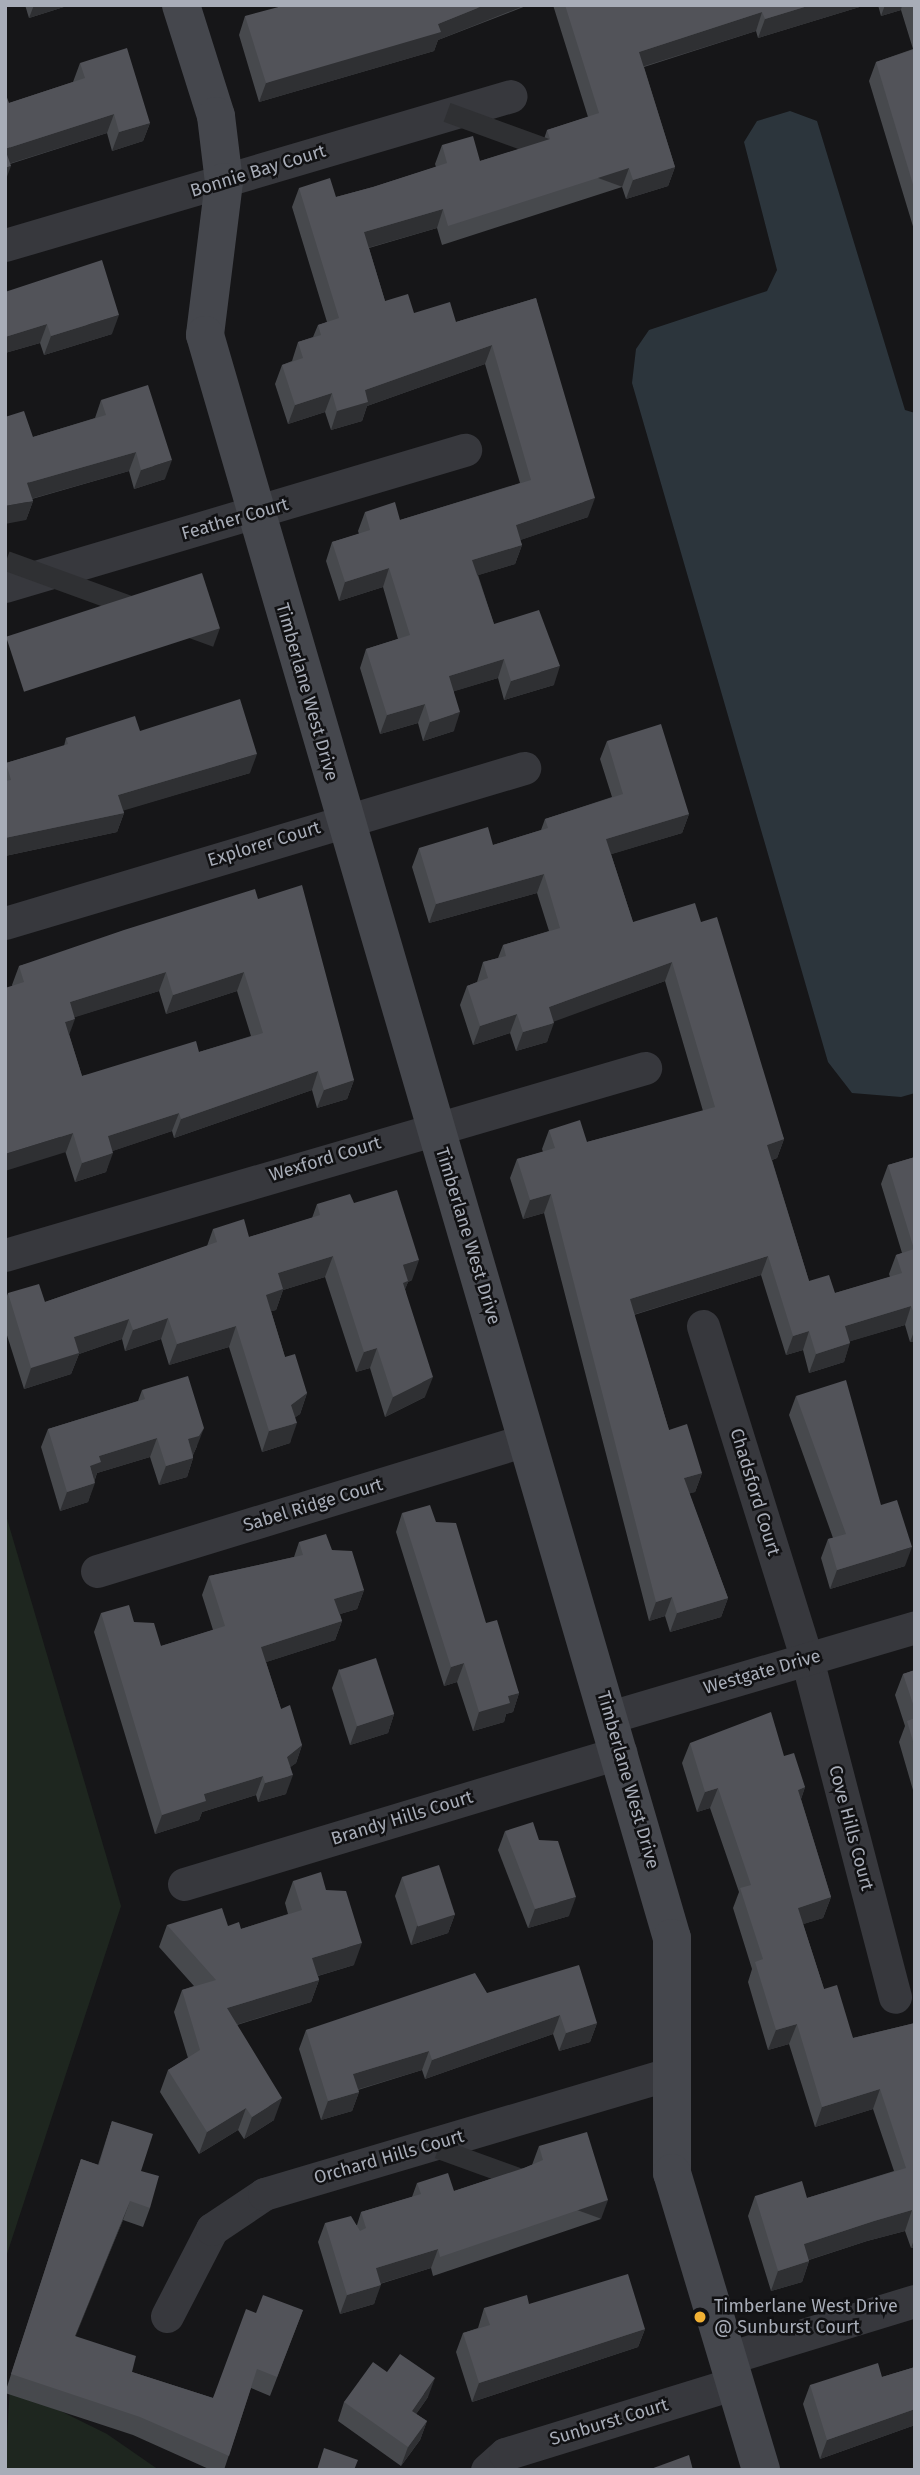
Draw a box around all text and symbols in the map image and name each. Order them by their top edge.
street label: Bonnie Bay Court [188,140,328,202]
street label: Feather Court [179,493,291,545]
street label: Timberlane West Drive [271,601,343,783]
street label: Explorer Court [205,817,323,871]
street label: Wexford Court [267,1132,383,1186]
street label: Timberlane West Drive [431,1145,505,1327]
street label: Chadsford Court [725,1426,785,1558]
street label: Sabel Ridge Court [241,1474,385,1536]
street label: Westgate Drive [701,1645,823,1699]
street label: Timberlane West Drive [592,1689,664,1871]
street label: Cove Hills Court [824,1763,878,1893]
street label: Brandy Hills Court [328,1786,476,1850]
street label: Orchard Hills Court [312,2125,466,2189]
place label: Timberlane West Drive @ Sunburst Court [714,2296,898,2338]
marker: Timberlane West Drive @ Sunburst Court [692,2309,708,2325]
street label: Sunburst Court [547,2394,671,2450]

